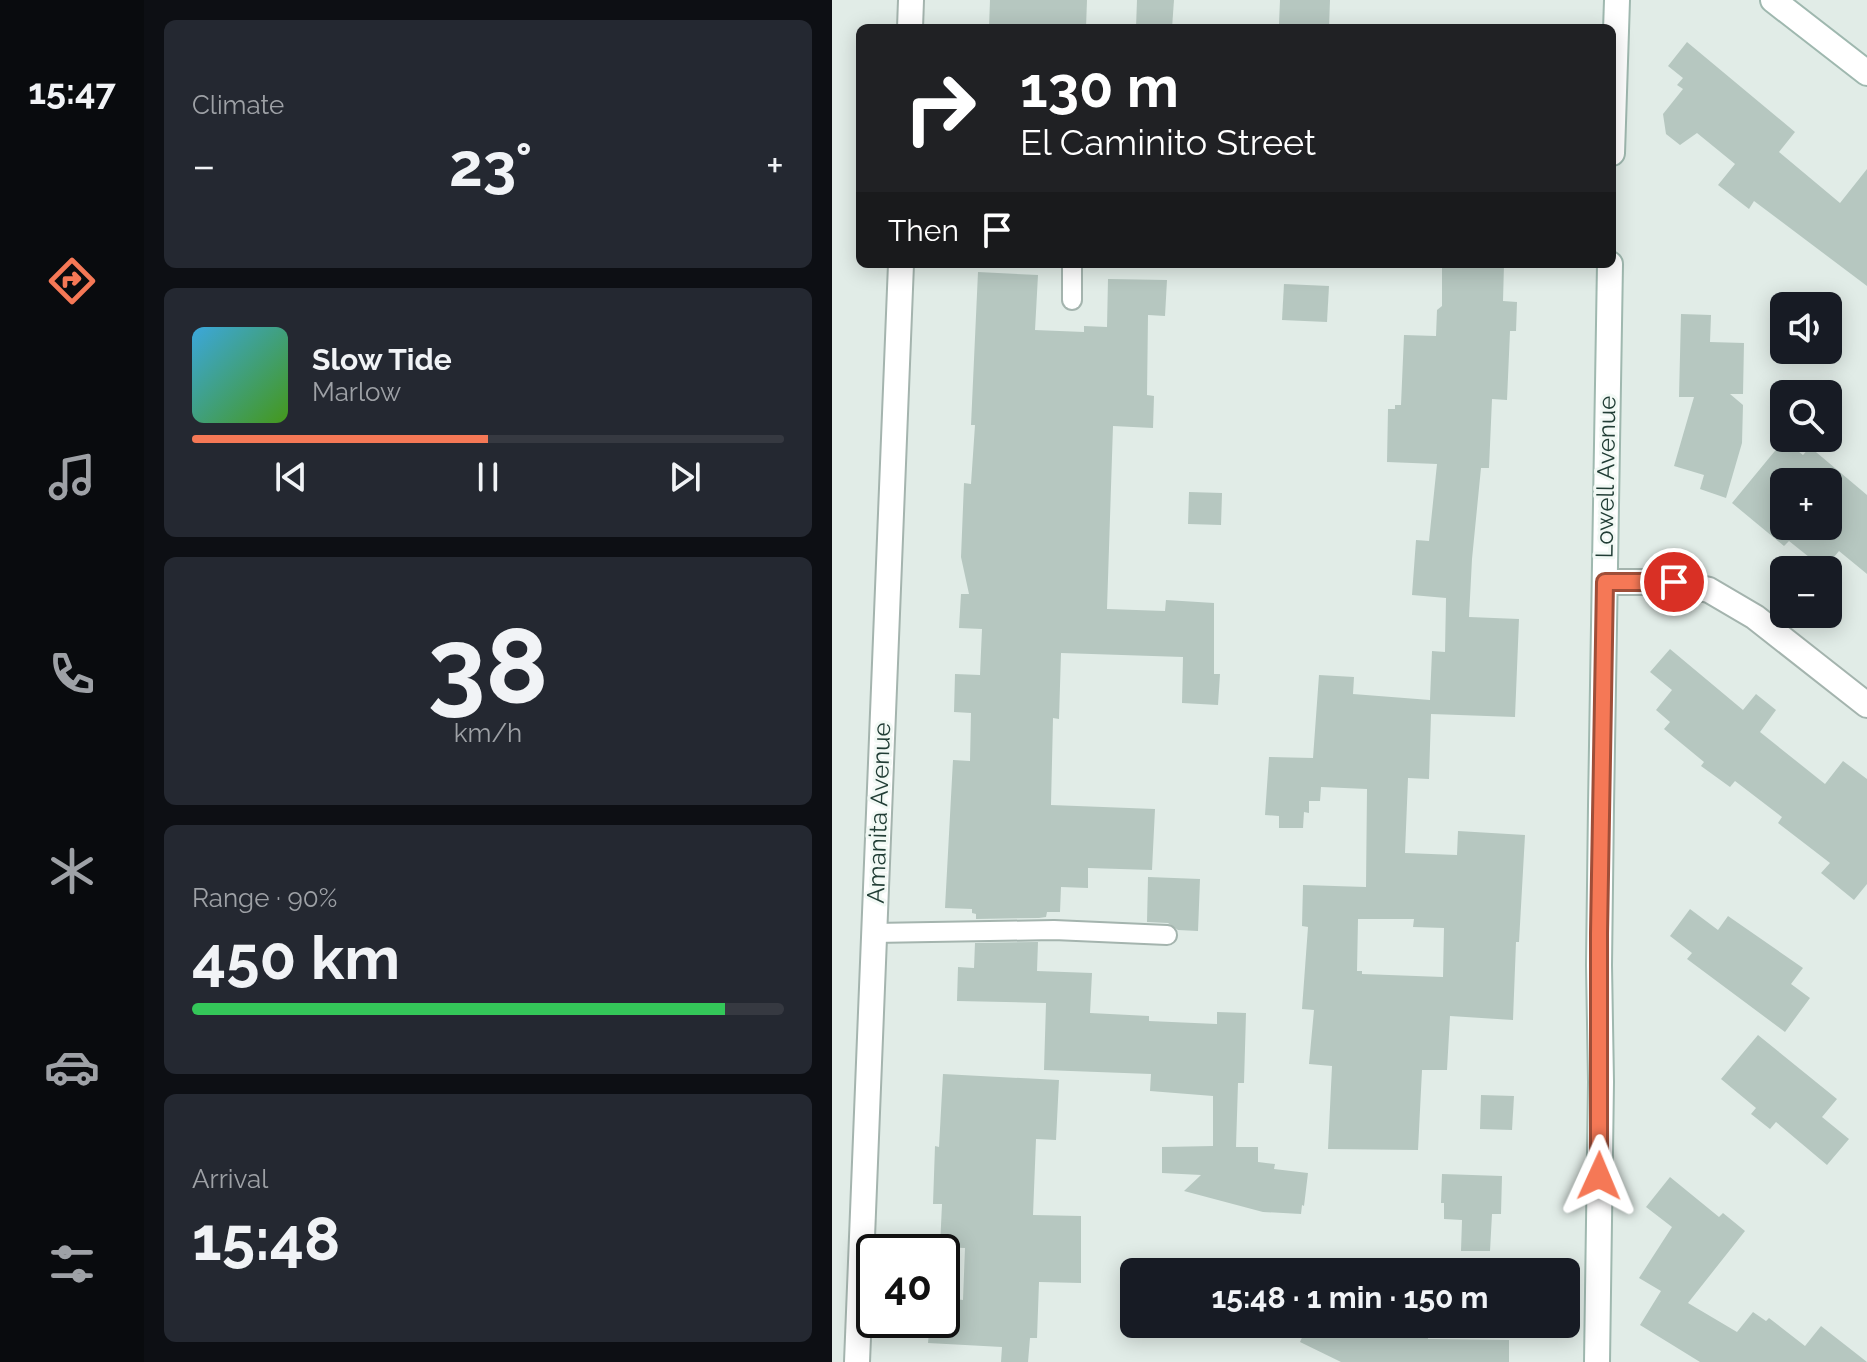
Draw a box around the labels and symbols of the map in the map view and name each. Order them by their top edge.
street label: Lowell Avenue [1590,395,1621,559]
pin [1640,548,1708,616]
street label: Amanita Avenue [861,722,896,904]
position arrow [1557,1134,1641,1218]
speed limit sign: 40 [856,1234,960,1338]

